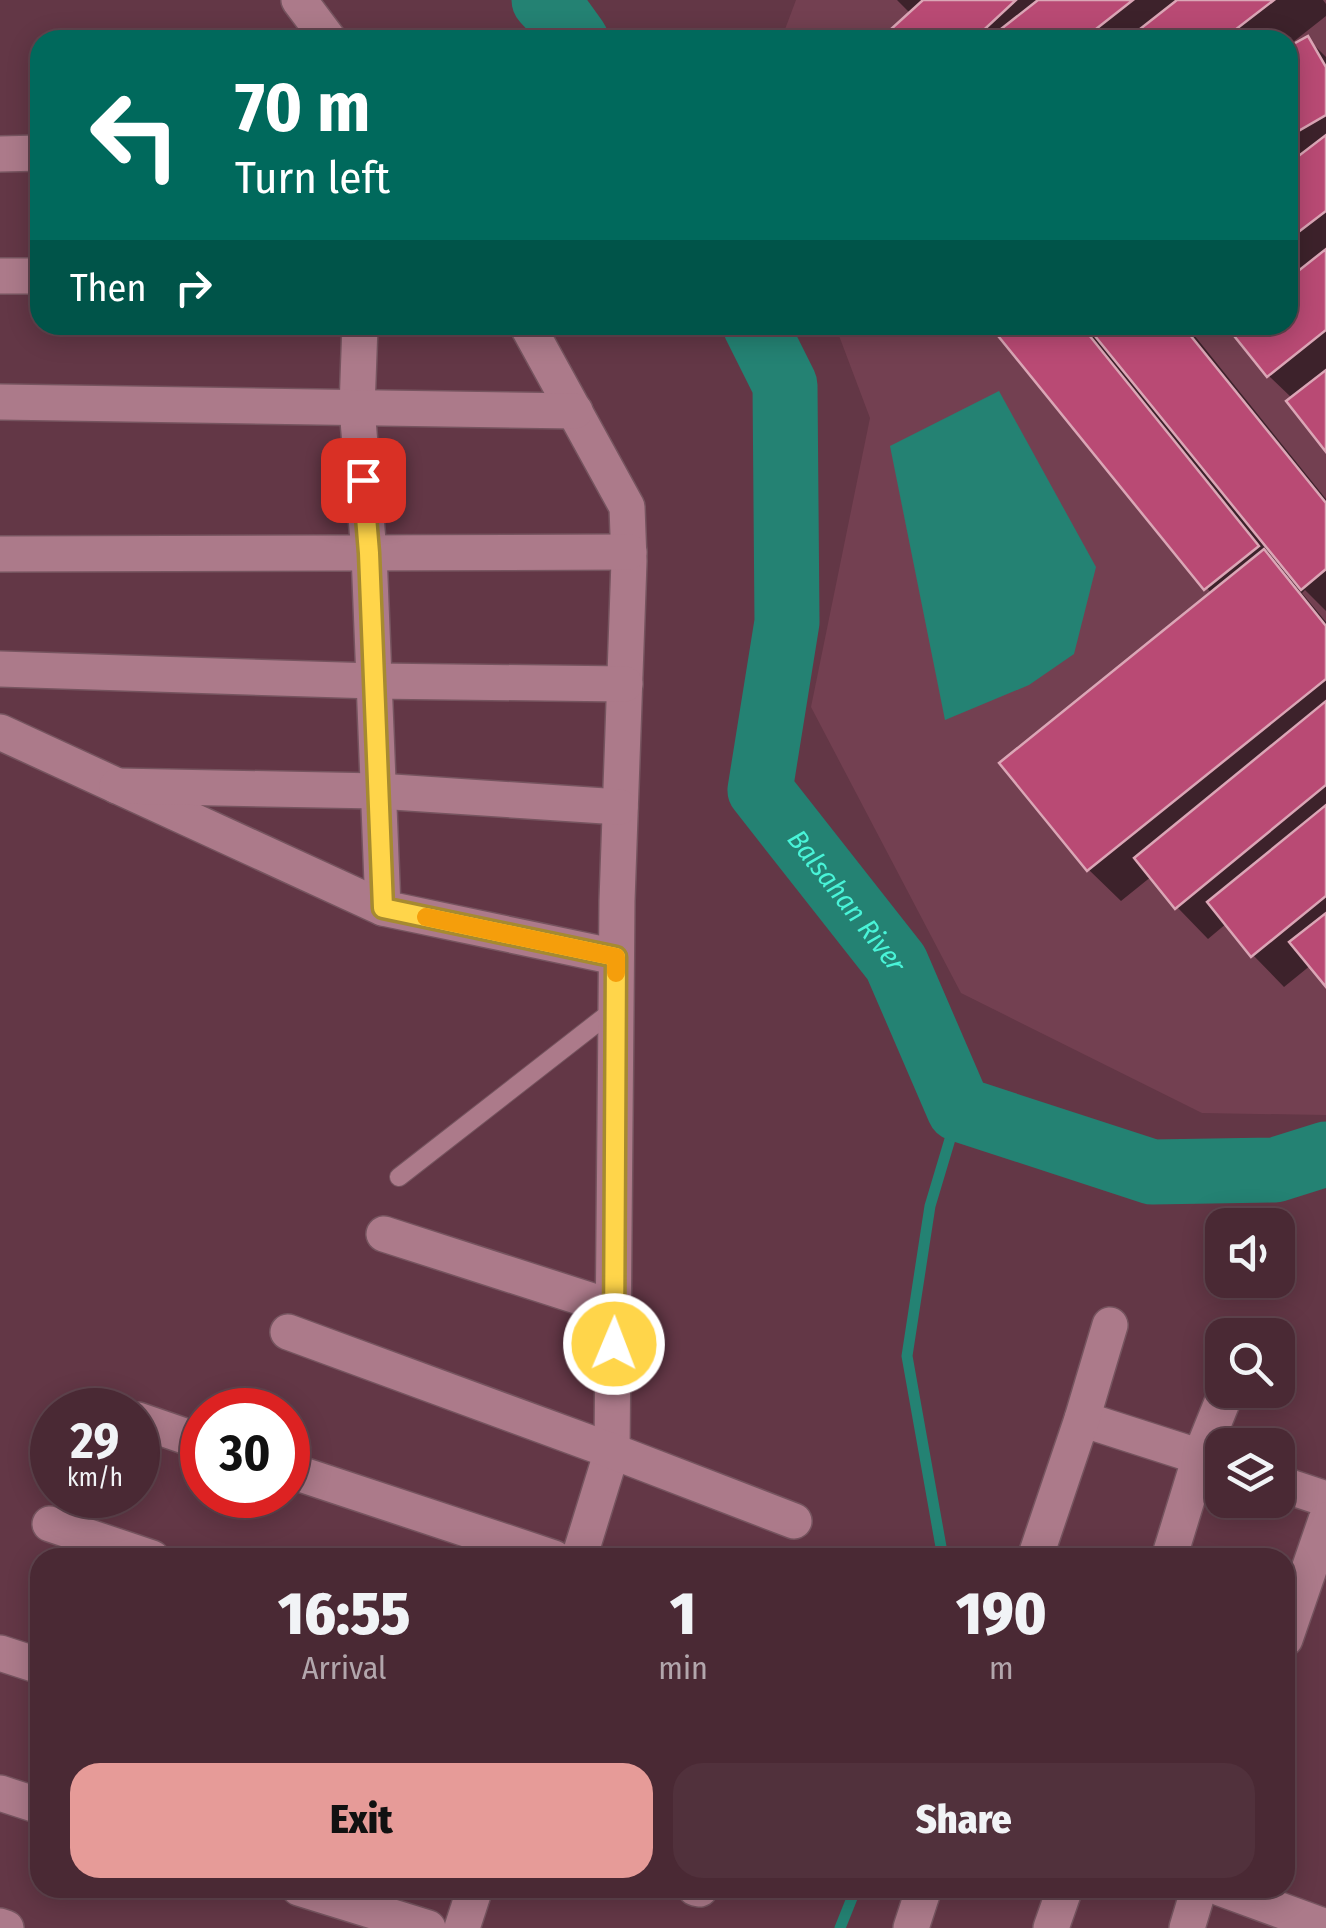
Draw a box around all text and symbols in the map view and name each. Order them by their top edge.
text: 70 m [235,66,370,150]
icon: left [70,70,200,200]
text: Turn left [235,151,390,205]
icon: right [166,260,221,315]
text: Then [70,265,146,311]
pin [321,438,406,523]
icon: arrive [336,453,391,508]
water label: Balsahan River [781,823,914,977]
map controls [1205,1208,1295,1518]
button: sound [1205,1208,1295,1298]
position arrow [562,1292,666,1396]
button: search [1205,1318,1295,1408]
speed limit sign: 30 [180,1388,310,1518]
text: 29 [71,1411,119,1471]
button: layers [1205,1428,1295,1518]
text: km/h [67,1463,123,1493]
text: 16:55 [278,1578,410,1650]
text: 1 [670,1578,696,1650]
text: 190 [956,1578,1047,1650]
text: Arrival [302,1649,387,1687]
text: min [658,1649,708,1687]
text: m [989,1649,1014,1687]
button: Exit [70,1763,653,1878]
button: Share [673,1763,1255,1878]

